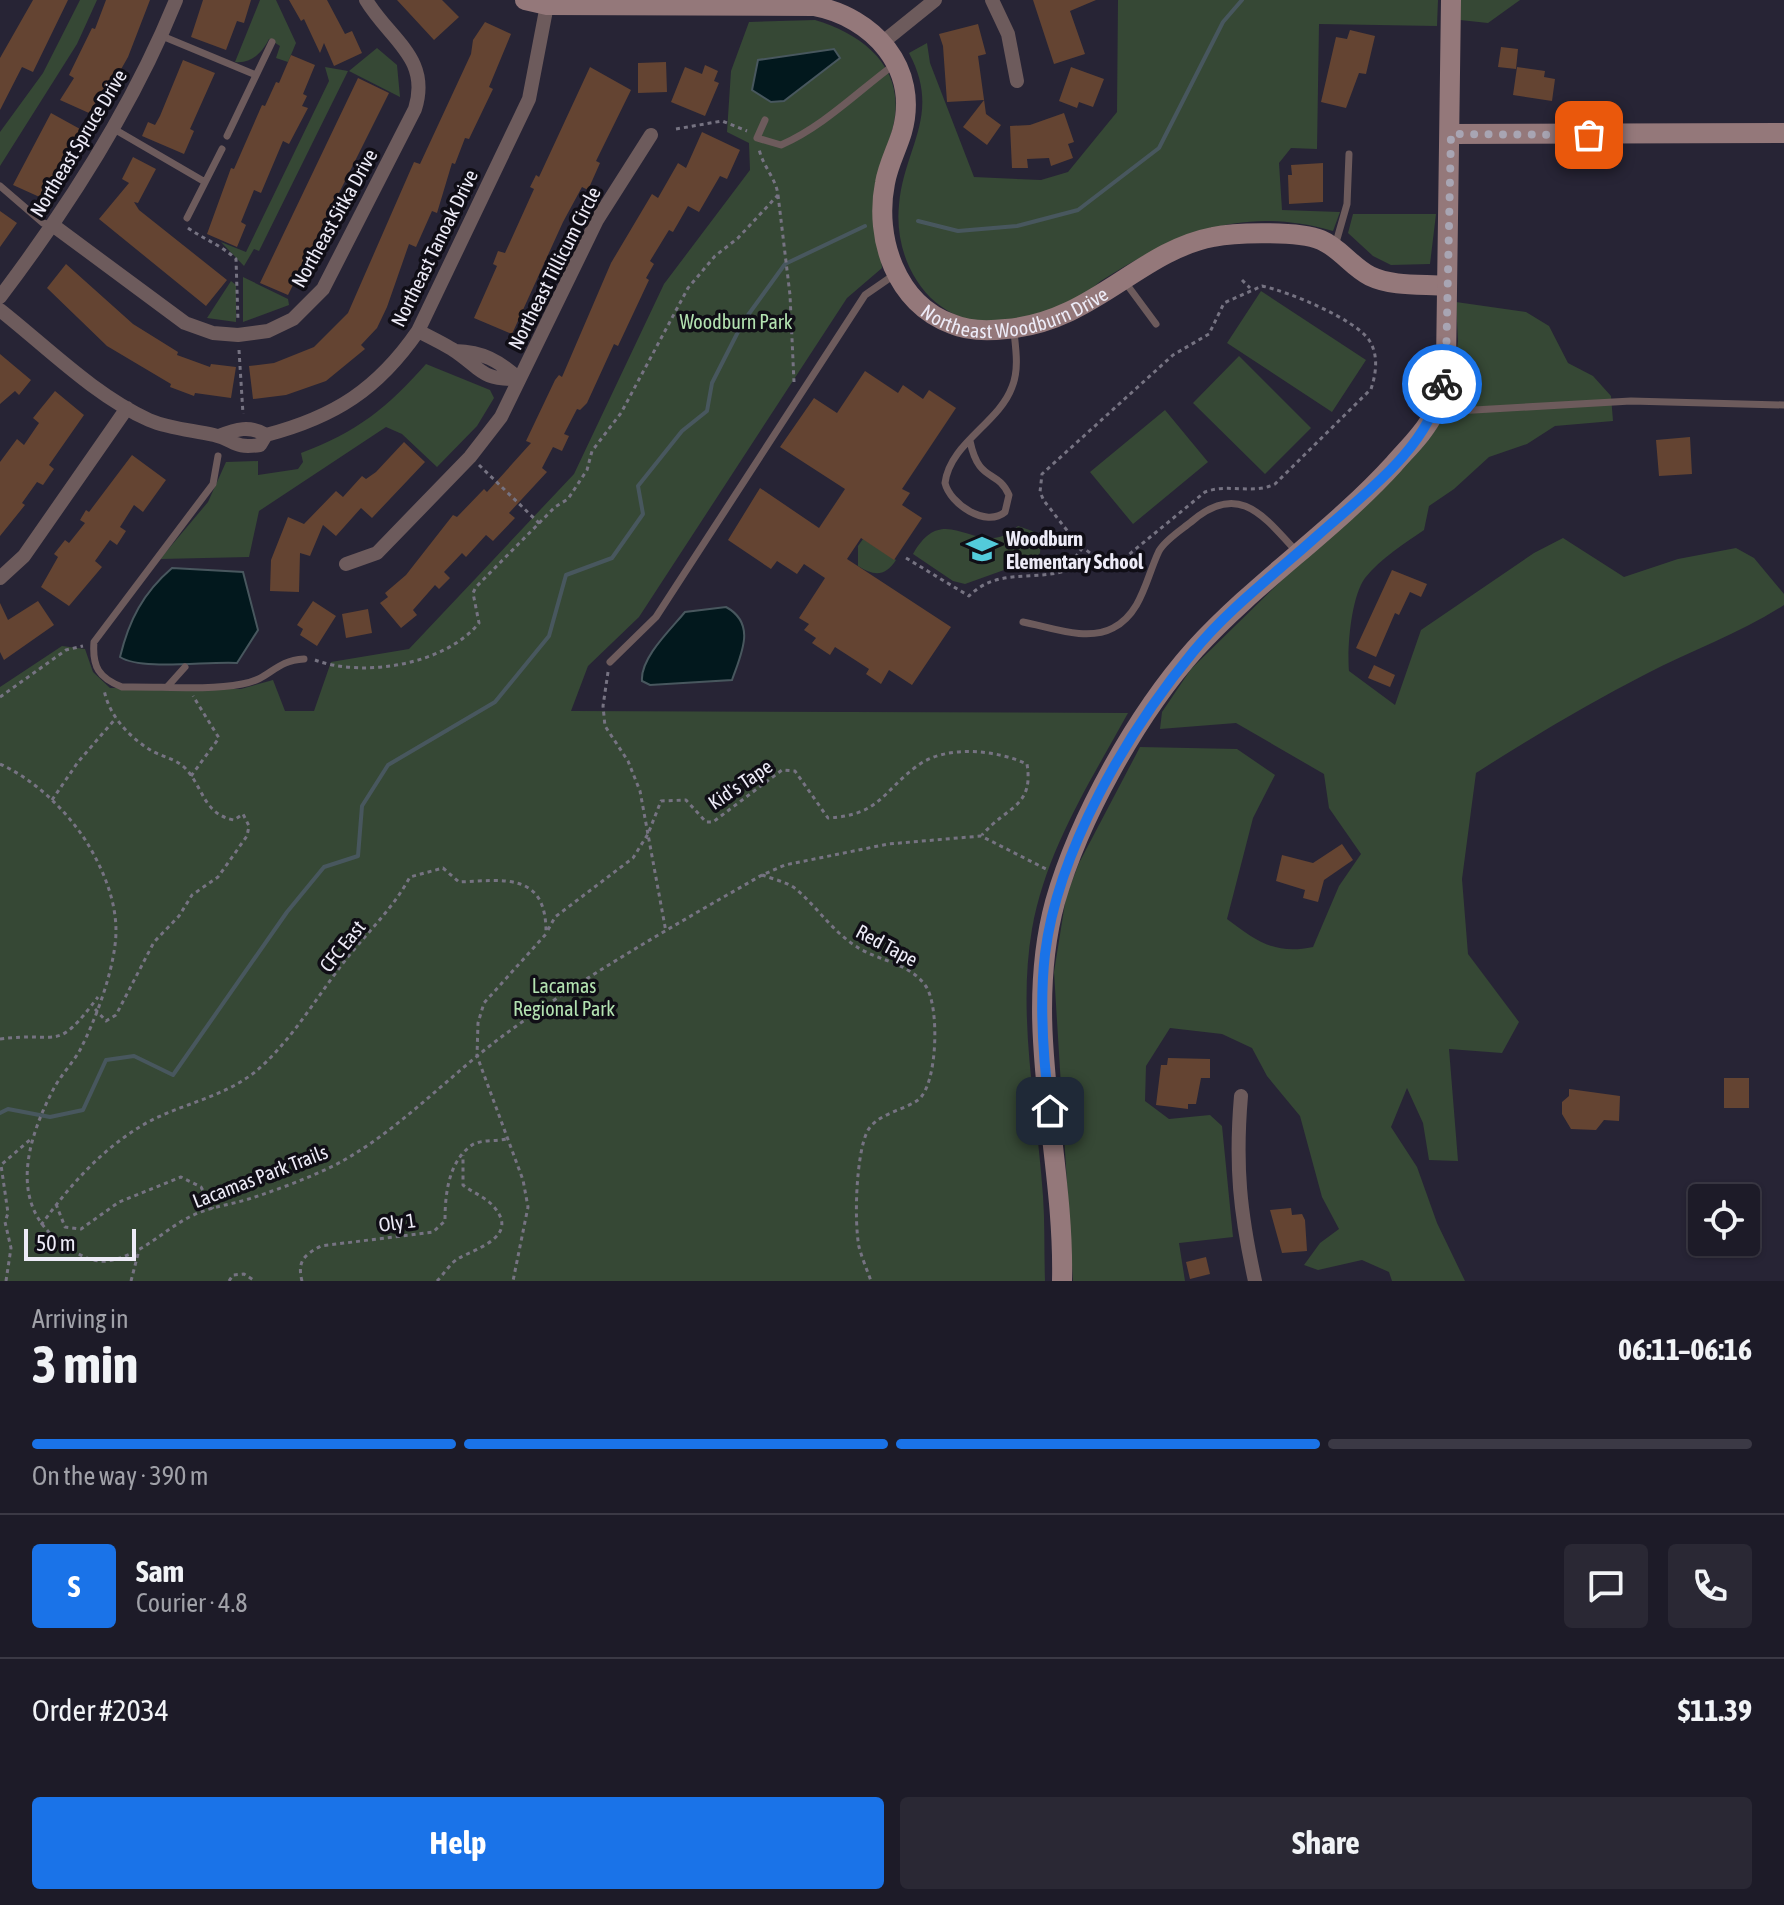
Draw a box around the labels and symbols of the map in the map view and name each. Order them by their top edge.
street label: Northeast Spruce Drive [25,65,131,221]
pin [1555,101,1623,169]
street label: Northeast Sitka Drive [286,145,382,291]
street label: Northeast Tanoak Drive [386,166,482,330]
street label: Northeast Tillicum Circle [503,183,605,353]
street label: Northeast Woodburn Drive [917,281,1112,342]
park label: Woodburn Park [679,310,793,333]
courier [1402,344,1482,424]
place label: Woodburn Elementary School [1005,527,1144,573]
school or university icon: Woodburn Elementary School [965,532,999,566]
street label: Kid's Tape [704,754,776,814]
street label: CFC East [314,915,370,976]
street label: Red Tape [852,919,922,971]
park label: Lacamas Regional Park [513,974,615,1020]
pin [1016,1077,1084,1145]
street label: Lacamas Park Trails [189,1140,331,1212]
street label: Oly 1 [377,1208,417,1236]
scale bar [24,1225,136,1261]

